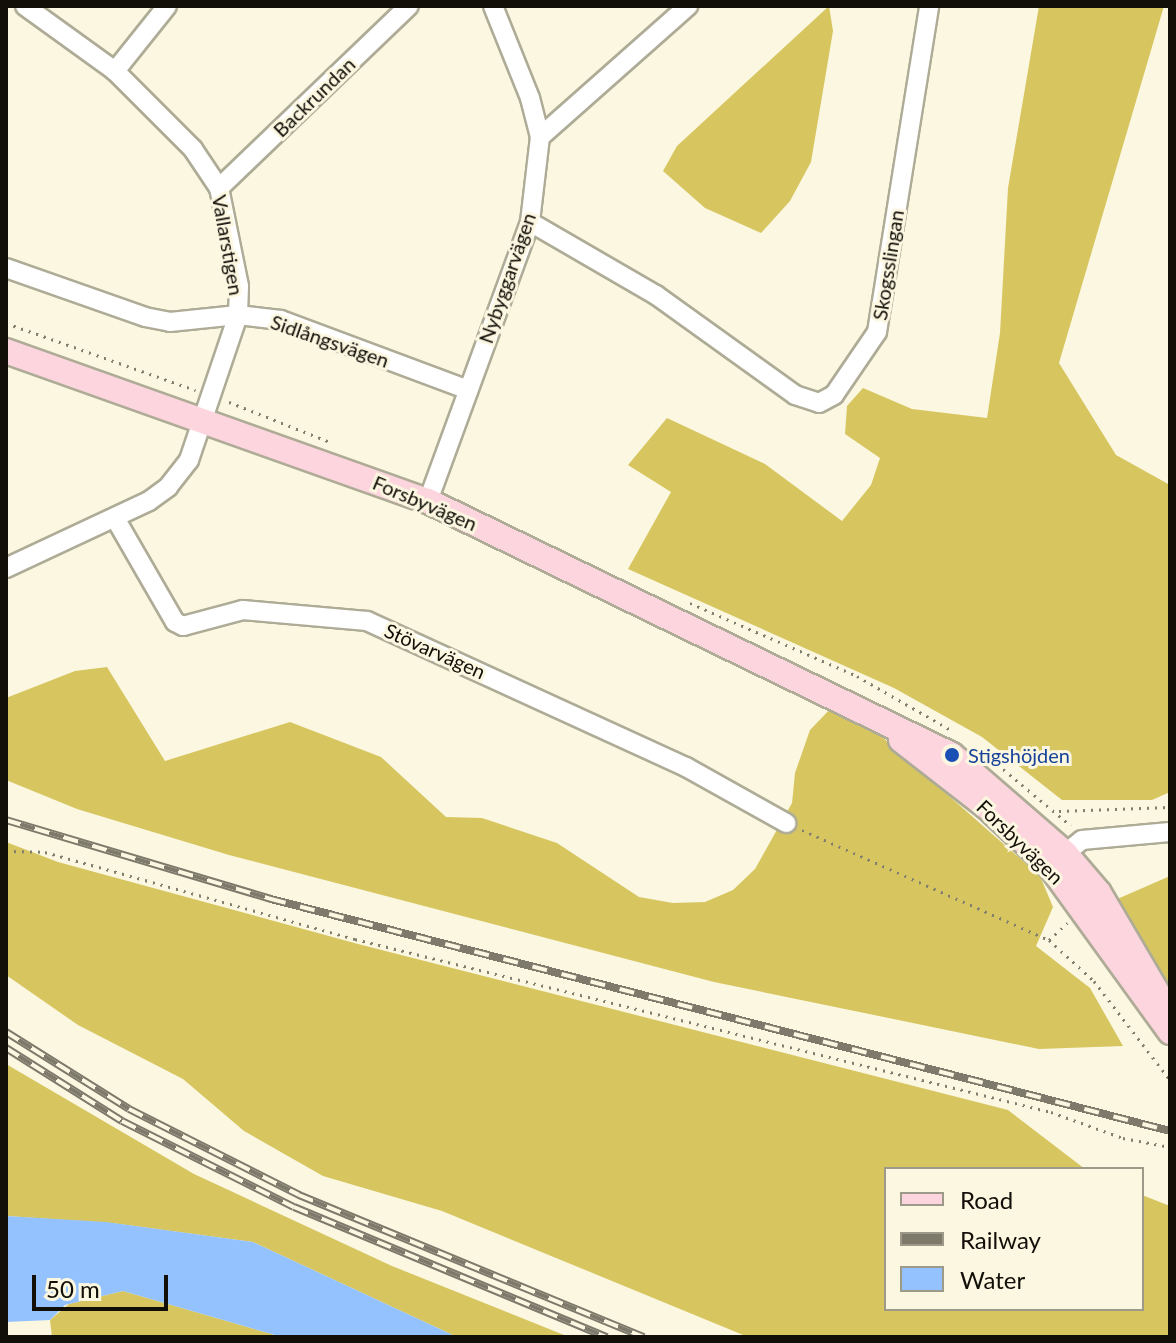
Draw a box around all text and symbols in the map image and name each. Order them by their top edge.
street label: Backrundan [268,52,360,142]
street label: Vallarstigen [207,193,249,297]
street label: Skogsslingan [867,208,909,322]
street label: Nybyggarvägen [473,210,541,346]
street label: Sidlångsvägen [268,310,392,372]
street label: Forsbyvägen [369,470,481,536]
street label: Stövarvägen [381,618,489,684]
place label: Stigshöjden [968,743,1070,767]
marker: Stigshöjden [943,746,961,764]
street label: Forsbyvägen [972,795,1068,889]
legend [884,1167,1144,1311]
text: Road [960,1185,1013,1214]
text: Railway [960,1225,1041,1254]
scale bar [36,1259,172,1309]
text: Water [960,1265,1025,1294]
text: 50 m [46,1274,100,1303]

